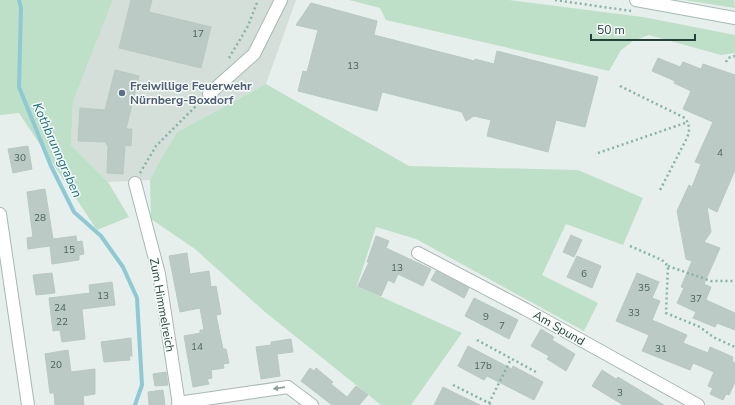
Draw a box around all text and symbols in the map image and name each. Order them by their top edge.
scale bar [591,16,695,42]
text: 50 m [597,22,625,38]
house number: 17 [192,27,204,41]
house number: 13 [347,59,359,73]
place label: Freiwillige Feuerwehr Nürnberg-Boxdorf [130,78,252,108]
marker: Freiwillige Feuerwehr Nürnberg-Boxdorf [117,88,127,98]
water label: Kothbrunngraben [28,100,86,200]
house number: 4 [717,146,723,160]
house number: 30 [14,151,26,165]
house number: 28 [34,211,46,225]
house number: 15 [63,243,75,257]
street label: Zum Himmelreich [146,257,178,353]
house number: 13 [391,261,403,275]
house number: 6 [581,267,587,281]
house number: 35 [638,281,650,295]
house number: 13 [97,289,109,303]
house number: 37 [690,292,702,306]
house number: 24 [54,301,66,315]
house number: 33 [628,306,640,320]
street label: Am Spund [530,307,588,349]
house number: 9 [483,310,489,324]
house number: 22 [56,315,68,329]
house number: 7 [499,319,505,333]
house number: 14 [191,340,203,354]
house number: 31 [655,342,667,356]
house number: 20 [50,358,62,372]
house number: 17b [474,359,492,373]
one-way arrow [273,385,285,391]
house number: 3 [617,386,623,400]

